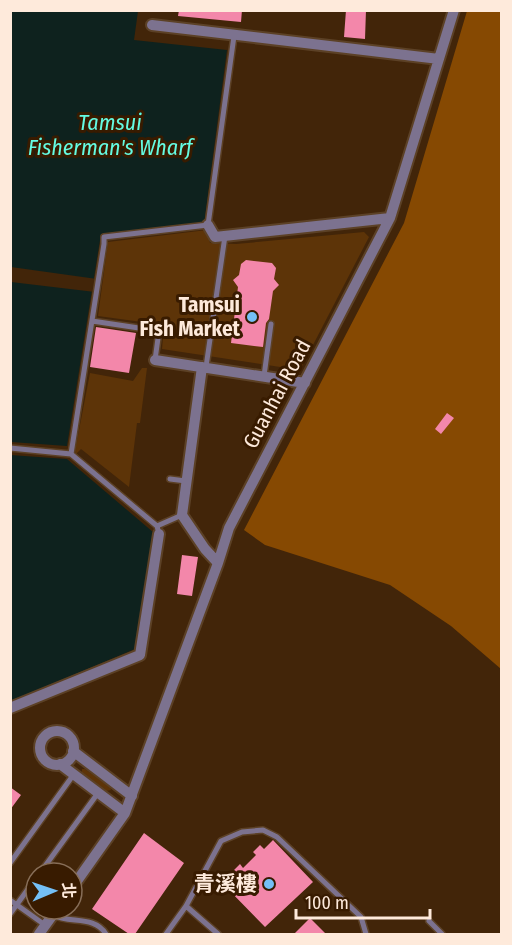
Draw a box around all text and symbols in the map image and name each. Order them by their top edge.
water label: Tamsui Fisherman's Wharf [28,109,196,161]
place label: Tamsui Fish Market [140,292,241,342]
marker: Tamsui Fish Market [245,310,259,324]
street label: Guanhai Road [237,335,317,453]
north arrow [24,861,84,921]
place label: 青溪樓 [194,871,257,897]
marker: 青溪樓 [262,877,276,891]
text: 北 [59,882,78,899]
scale bar [296,882,430,920]
text: 100 m [305,892,349,914]

